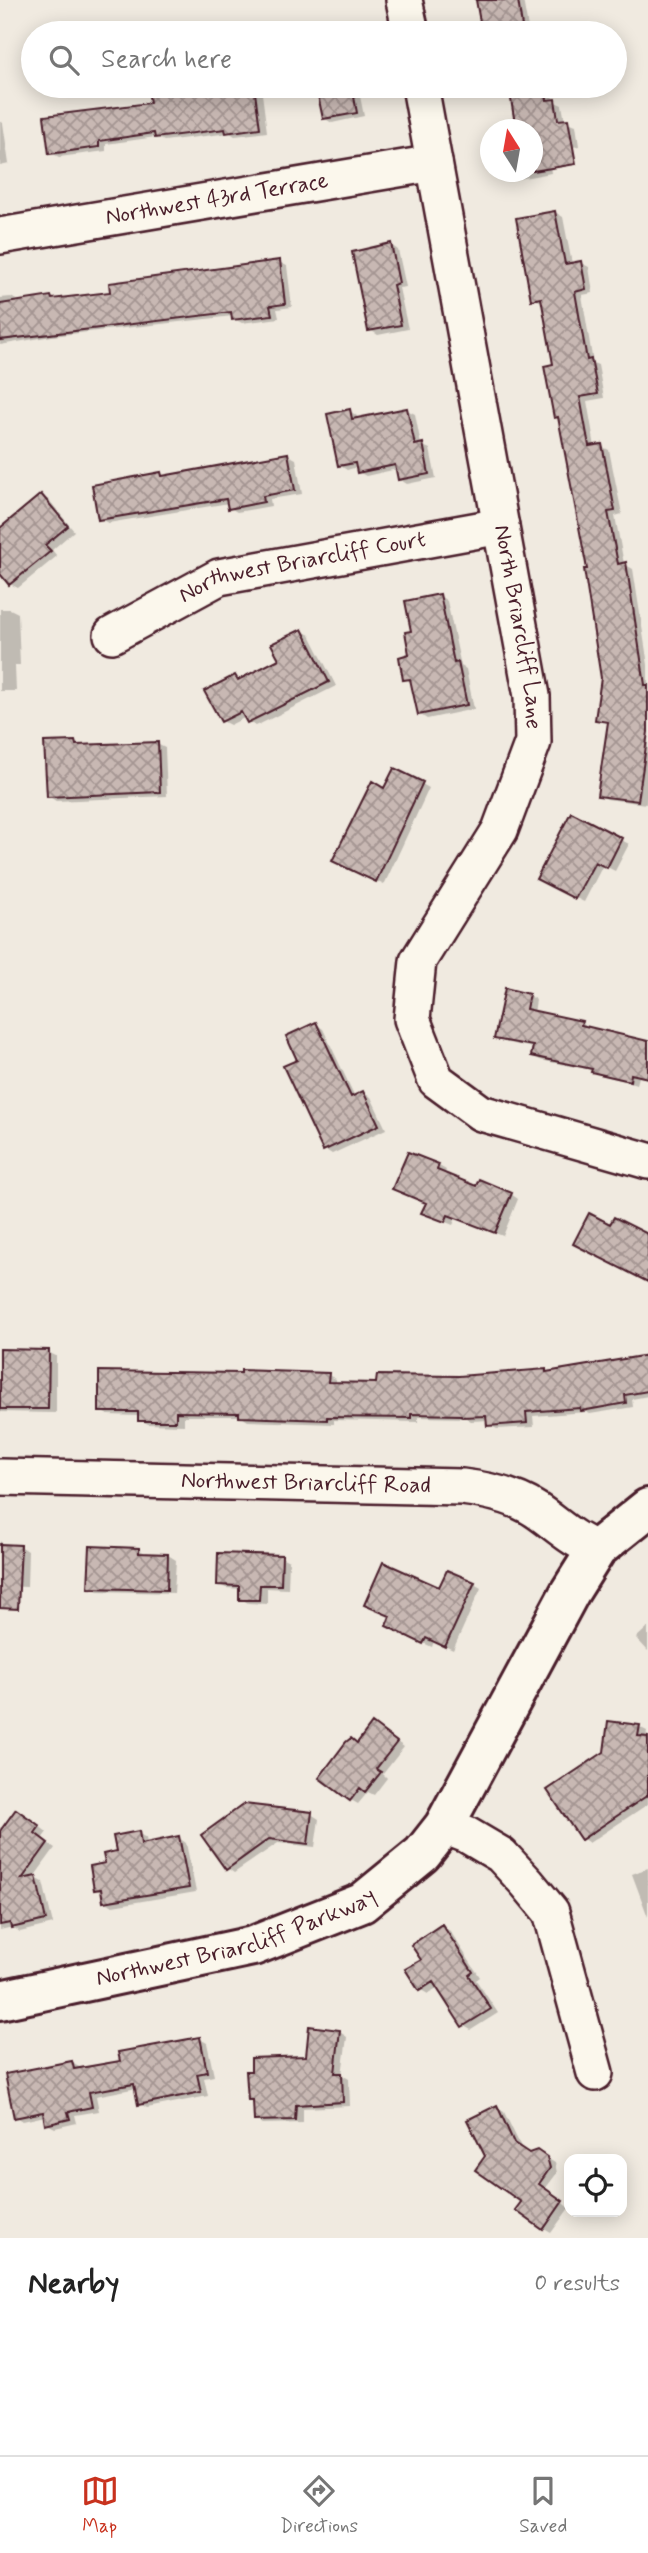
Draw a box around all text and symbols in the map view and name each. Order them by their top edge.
search box [21,21,627,98]
icon: search [45,41,83,79]
text: Search here [101,43,232,77]
north arrow [480,119,543,182]
street label: Northwest 43rd Terrace [103,166,331,233]
street label: North Briarcliff Lane [486,522,548,730]
street label: Northwest Briarcliff Court [174,525,428,611]
street label: Northwest Briarcliff Road [181,1466,431,1501]
street label: Northwest Briarcliff Parkway [93,1882,383,1994]
map controls [564,2154,627,2217]
button: locate [564,2154,627,2217]
text: Nearby [28,2264,119,2303]
text: 0 results [534,2269,620,2299]
tab: Map [81,2472,119,2539]
tab: Directions [280,2472,358,2539]
tab: Saved [519,2472,567,2539]

